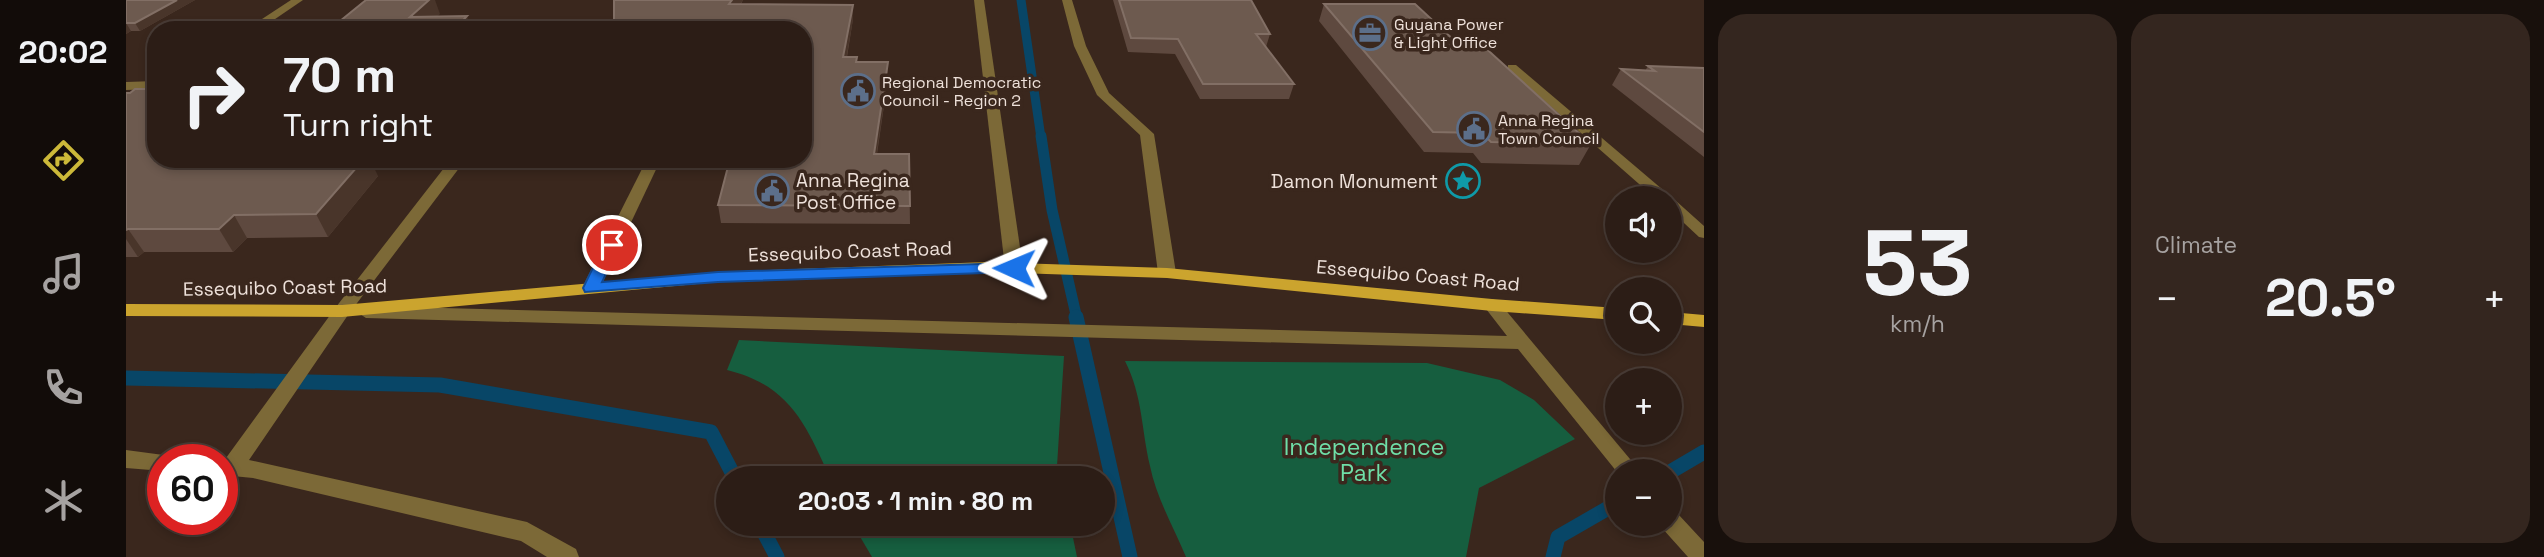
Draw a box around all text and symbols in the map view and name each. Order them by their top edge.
office icon: Guyana Power & Light Office [1351,14,1389,52]
place label: Guyana Power & Light Office [1394,14,1504,53]
text: 20:02 [18,32,108,72]
text: 70 m [283,44,396,106]
icon: right [168,49,259,140]
public building icon: Regional Democratic Council - Region 2 [839,72,877,110]
place label: Regional Democratic Council - Region 2 [882,72,1041,111]
text: Turn right [283,105,433,145]
public building icon: Anna Regina Town Council [1455,110,1493,148]
place label: Anna Regina Town Council [1498,110,1599,149]
icon: directions [39,136,88,185]
place icon: Damon Monument [1444,162,1482,200]
place label: Anna Regina Post Office [796,168,910,215]
place label: Damon Monument [1271,169,1438,194]
public building icon: Anna Regina Post Office [753,172,791,210]
map controls [1605,186,1682,536]
button: sound [1605,186,1682,263]
text: 53 [1863,205,1972,322]
pin [582,215,642,275]
icon: arrive [593,226,631,264]
text: Climate [2155,230,2237,260]
position arrow [977,231,1051,305]
street label: Essequibo Coast Road [748,235,952,268]
icon: music [39,249,88,298]
street label: Essequibo Coast Road [1315,254,1521,297]
text: 20.5° [2265,265,2396,331]
street label: Essequibo Coast Road [183,273,387,302]
text: − [2155,275,2179,323]
text: + [2482,275,2506,323]
button: search [1605,277,1682,354]
text: km/h [1890,309,1945,339]
icon: phone [39,363,88,412]
button: + [1605,368,1682,445]
park label: Independence Park [1284,432,1444,488]
speed limit sign: 60 [147,444,238,535]
button: − [1605,459,1682,536]
icon: climate [39,476,88,525]
text: 20:03 · 1 min · 80 m [798,484,1033,518]

